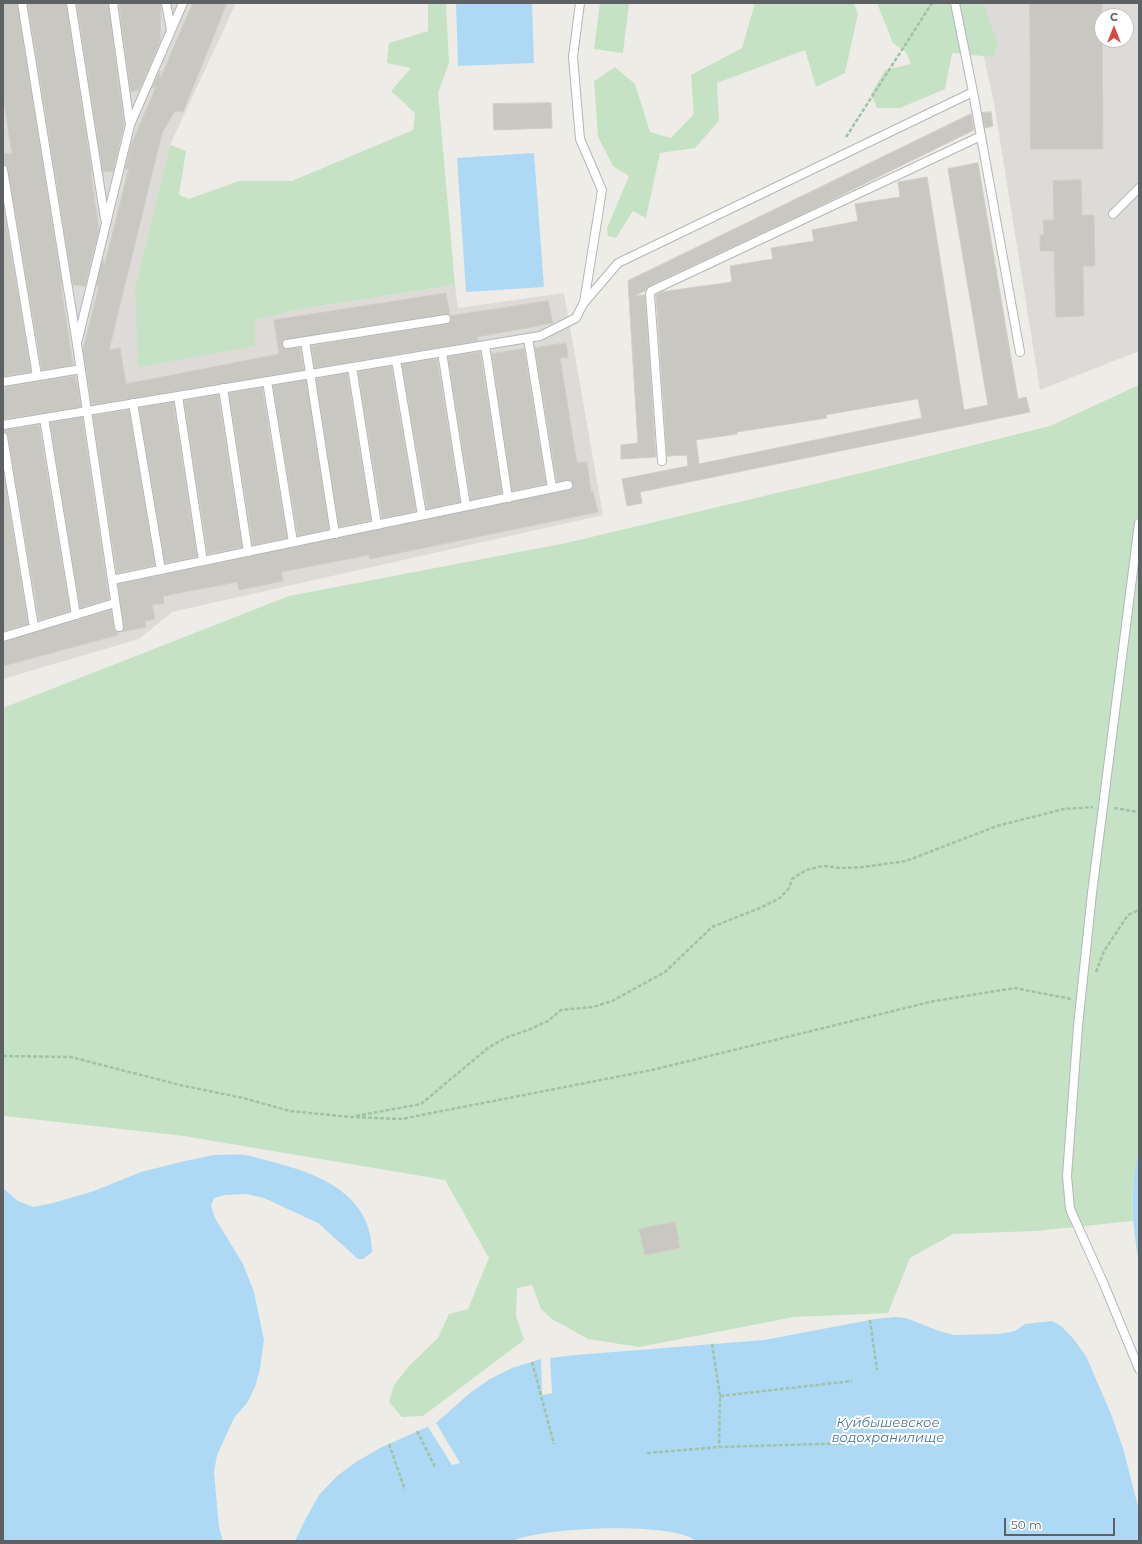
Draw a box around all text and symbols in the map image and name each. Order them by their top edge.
north arrow [1094,8,1134,48]
text: С [1110,10,1118,24]
water label: Куйбышевское водохранилище [832,1415,944,1446]
scale bar [1006,1510,1117,1536]
text: 50 m [1011,1517,1042,1532]

